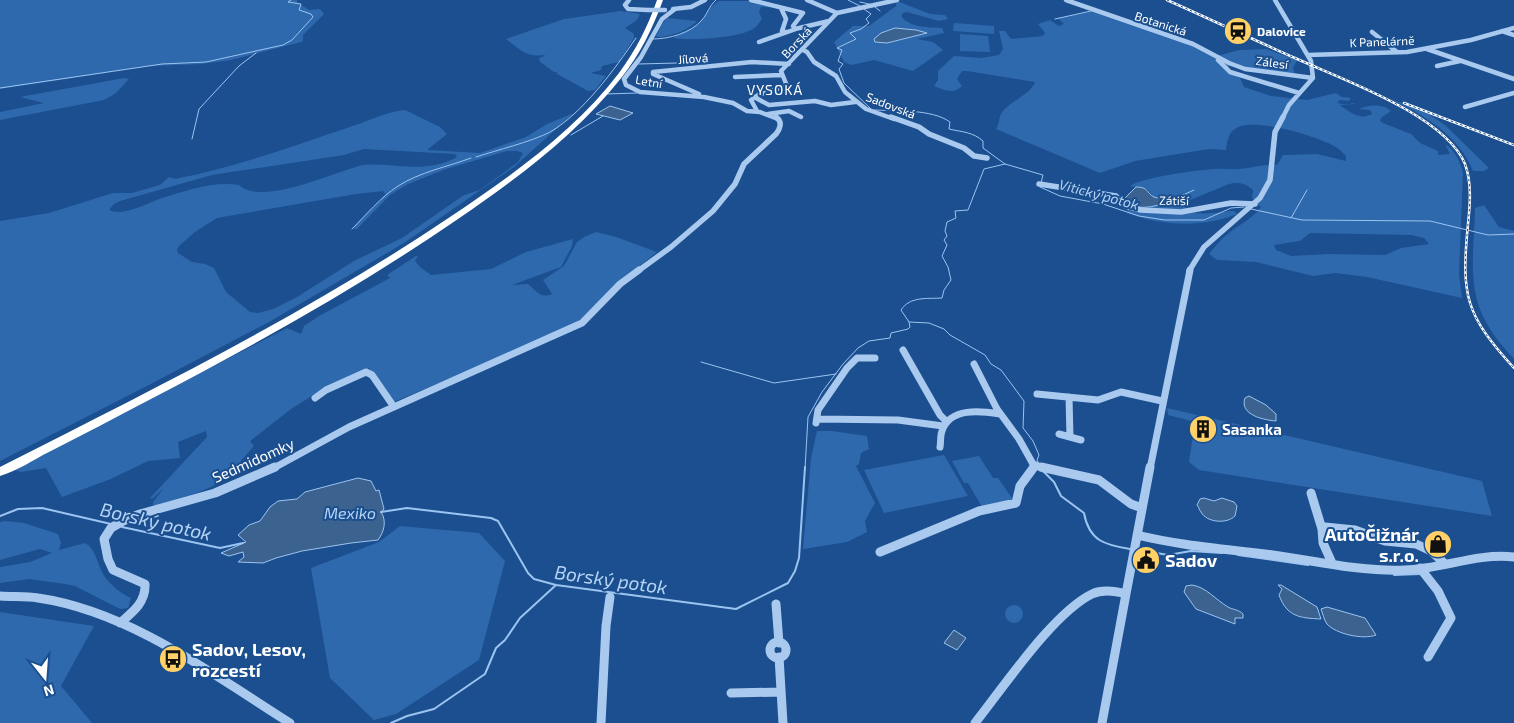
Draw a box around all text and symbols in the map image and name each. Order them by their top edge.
street label: Botanická [1133,8,1189,38]
station icon: Dalovice [1223,16,1253,46]
street label: Borská [778,23,814,61]
place label: Dalovice [1257,24,1306,38]
street label: K Panelárně [1349,33,1415,49]
street label: Jílová [677,50,709,66]
street label: Zálesí [1255,53,1290,71]
street label: Letní [634,72,665,90]
district label: VYSOKÁ [747,81,803,98]
street label: Sadovská [864,89,918,121]
water label: Vitický potok [1057,175,1141,213]
street label: Zátiší [1159,193,1190,207]
building icon: Sasanka [1188,414,1218,444]
place label: Sasanka [1222,420,1282,438]
street label: Sedmidomky [209,434,297,486]
water label: Borský potok [98,497,214,546]
water label: Mexiko [324,503,376,522]
place label: AutoČižnár s.r.o. [1325,523,1419,566]
shop icon: AutoČižnár s.r.o. [1423,529,1453,559]
public building icon: Sadov [1131,545,1161,575]
place label: Sadov [1165,549,1218,571]
water label: Borský potok [553,560,669,599]
place label: Sadov, Lesov, rozcestí [192,638,306,681]
bus stop icon: Sadov, Lesov, rozcestí [158,644,188,674]
north arrow [20,653,70,703]
text: N [42,681,56,701]

